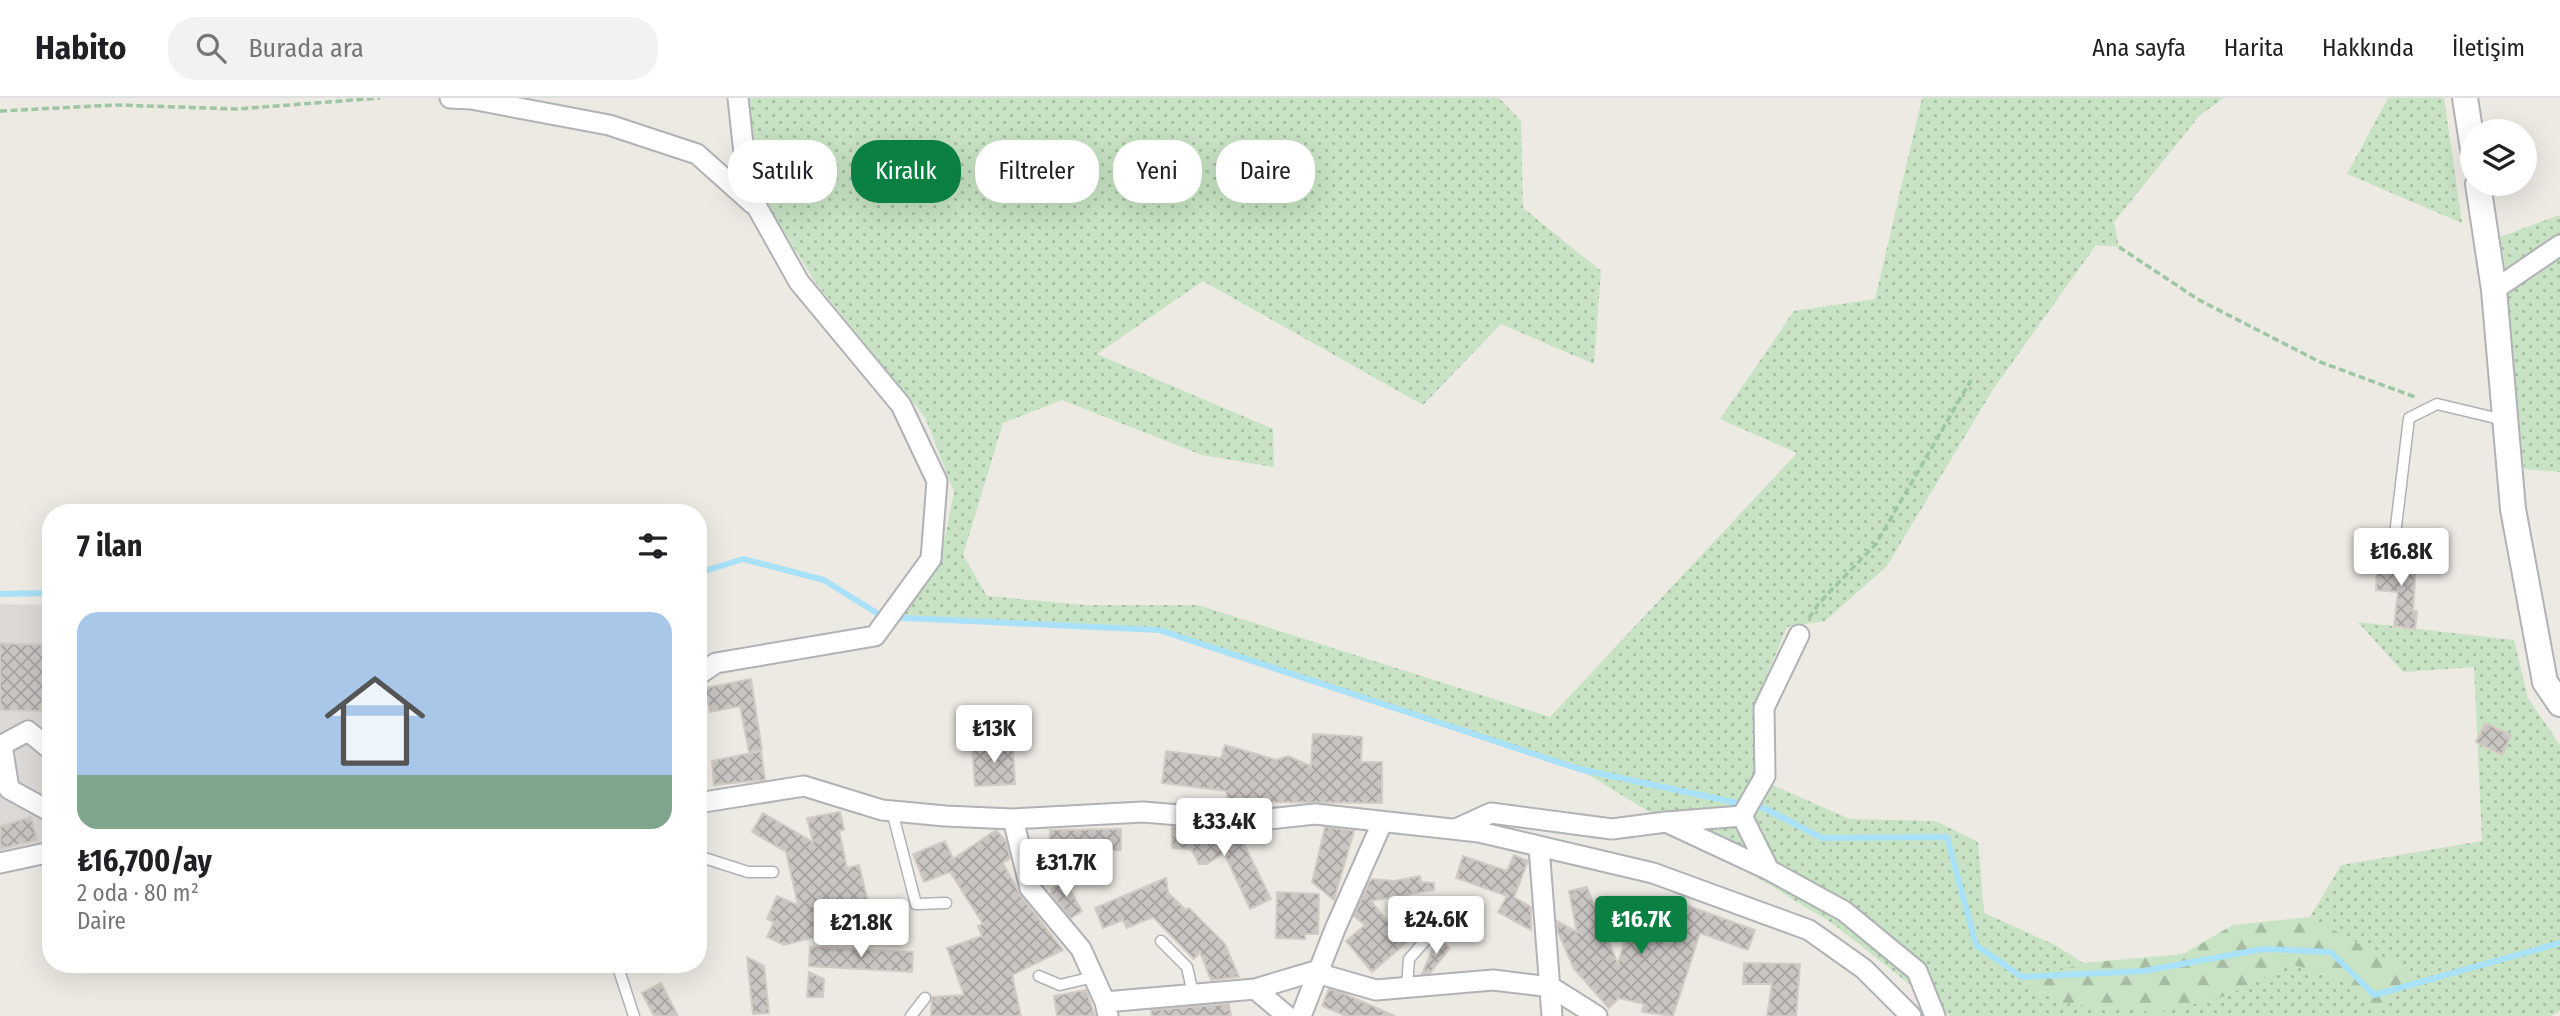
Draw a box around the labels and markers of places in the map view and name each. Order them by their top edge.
pin: ₺16.8K [2344,528,2458,588]
pin: ₺13K [953,706,1035,765]
pin: ₺33.4K [1167,798,1281,858]
pin: ₺31.7K [1009,840,1123,899]
pin: ₺24.6K [1379,896,1493,956]
pin: ₺16.7K [1584,896,1698,956]
pin: ₺21.8K [804,900,918,959]

